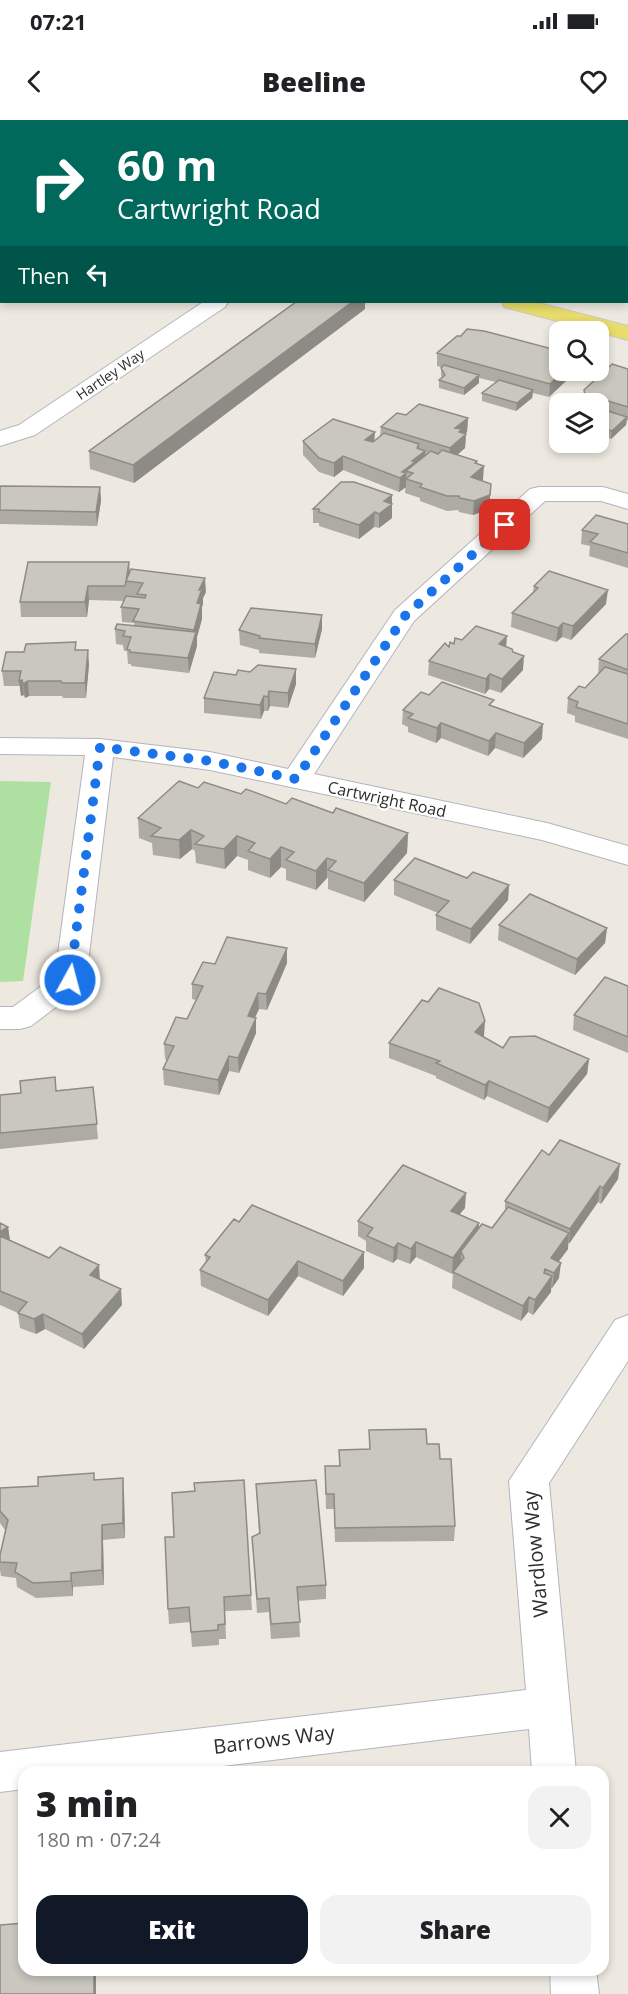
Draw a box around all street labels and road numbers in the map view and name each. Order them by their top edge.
street label: Hartley Way [72,344,149,404]
street label: Cartwright Road [326,776,448,822]
street label: Wardlow Way [516,1488,554,1619]
street label: Barrows Way [212,1718,337,1760]

